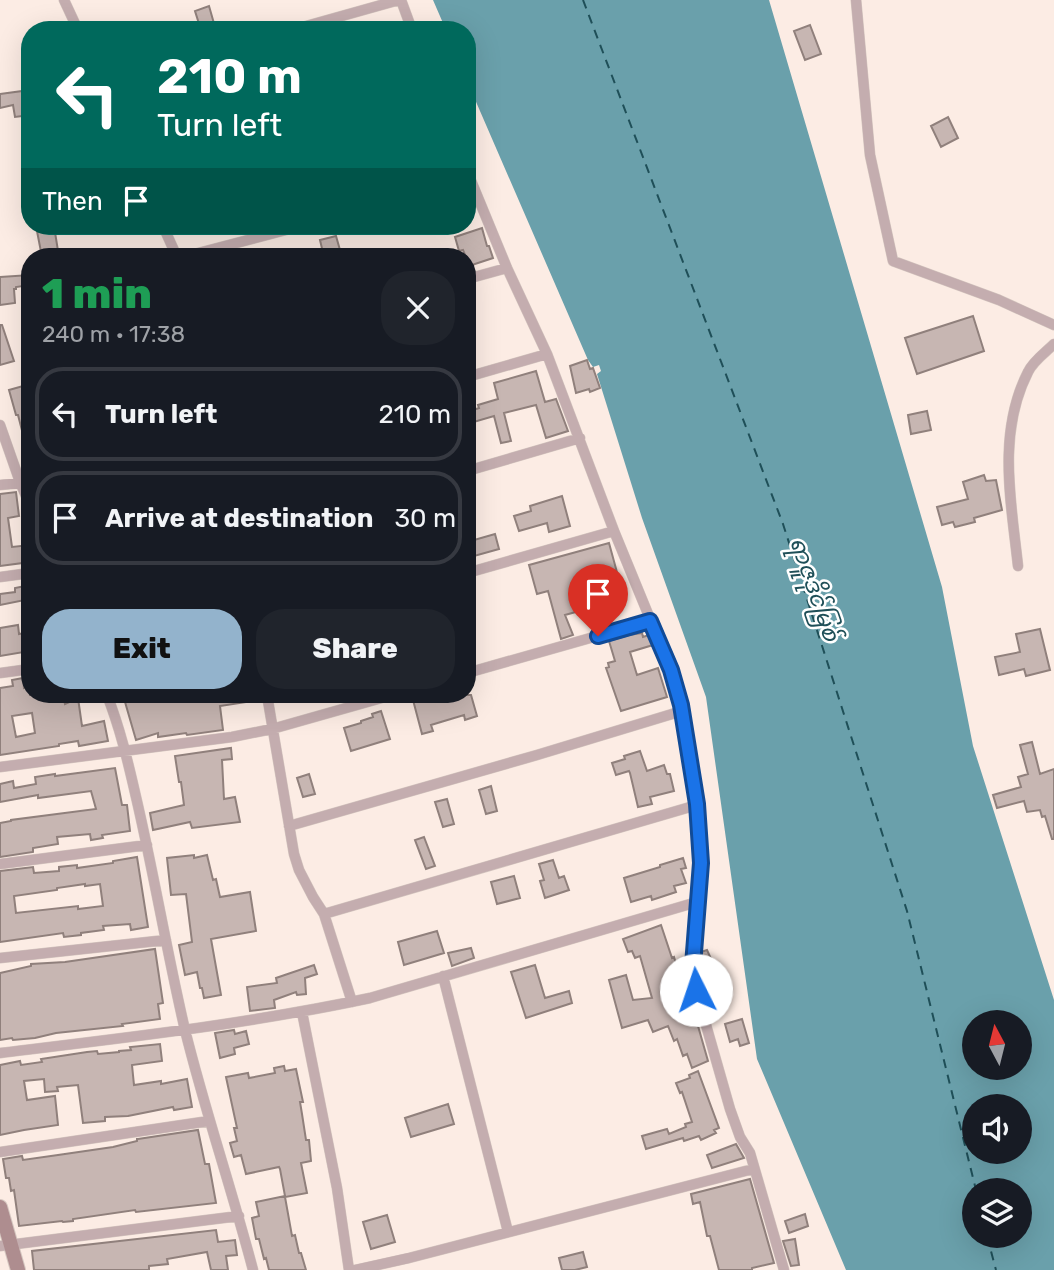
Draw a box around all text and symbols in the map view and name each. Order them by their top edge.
text: 210 m [157,47,302,105]
icon: left [42,49,133,140]
text: Turn left [157,106,282,144]
icon: arrive [117,182,155,220]
text: Then [42,186,103,217]
text: 1 min [42,269,152,319]
button: close [381,271,455,345]
text: 240 m · 17:38 [42,320,185,348]
icon: left [46,395,84,433]
text: Turn left [105,399,217,430]
text: 210 m [379,399,451,430]
icon: arrive [46,499,84,537]
text: Arrive at destination [105,503,373,534]
text: 30 m [394,503,456,534]
water label: ရာဇူဒိုင်မြစ် [779,533,848,648]
pin [568,564,628,636]
icon: arrive [579,575,617,613]
button: Exit [42,609,242,689]
button: Share [256,609,455,689]
position arrow [659,953,733,1027]
north arrow [962,1010,1032,1080]
map controls [962,1010,1032,1248]
button: sound [962,1094,1032,1164]
button: layers [962,1178,1032,1248]

